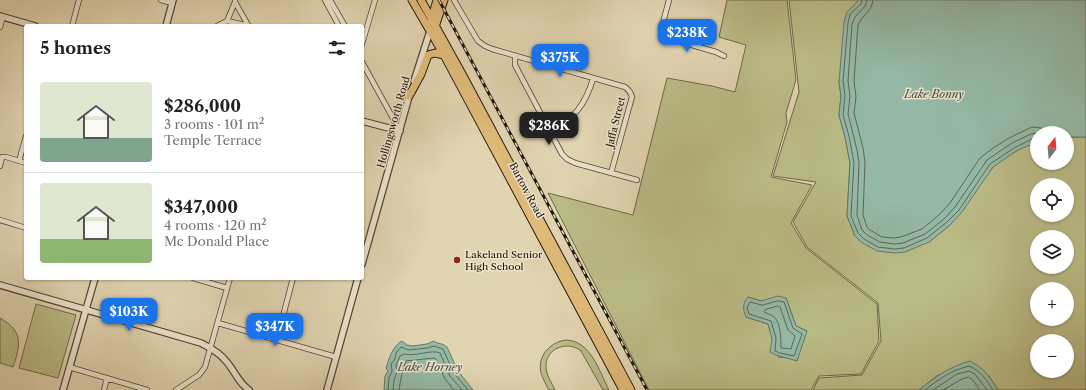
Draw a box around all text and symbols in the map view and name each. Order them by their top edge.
pin: $238K [659,19,715,53]
text: $238K [667,24,707,40]
icon: filters [326,37,348,59]
text: 5 homes [40,38,111,58]
pin: $375K [532,44,588,78]
text: $375K [541,49,579,65]
street label: Hollingsworth Road [374,75,413,170]
water label: Lake Bonny [903,87,964,101]
street label: Jaffa Street [602,95,628,151]
text: $286,000 [164,96,241,116]
icon: home [72,98,120,146]
pin: $286K [521,112,577,146]
text: 3 rooms · 101 m² [164,116,264,132]
text: $286K [528,117,570,133]
north arrow [1030,126,1074,170]
map controls [1030,126,1074,378]
text: Temple Terrace [164,132,262,148]
street label: Bartow Road [506,160,547,220]
button: locate [1030,178,1074,222]
text: $347,000 [164,197,238,217]
icon: home [72,199,120,247]
text: 4 rooms · 120 m² [164,217,267,233]
button: layers [1030,230,1074,274]
text: Mc Donald Place [164,233,269,249]
place label: Lakeland Senior High School [465,248,543,273]
marker: Lakeland Senior High School [452,255,462,265]
button: + [1030,282,1074,326]
pin: $103K [101,298,157,332]
text: $103K [109,303,149,319]
pin: $347K [247,313,303,347]
text: $347K [255,318,295,334]
button: − [1030,334,1074,378]
water label: Lake Horney [397,360,463,374]

